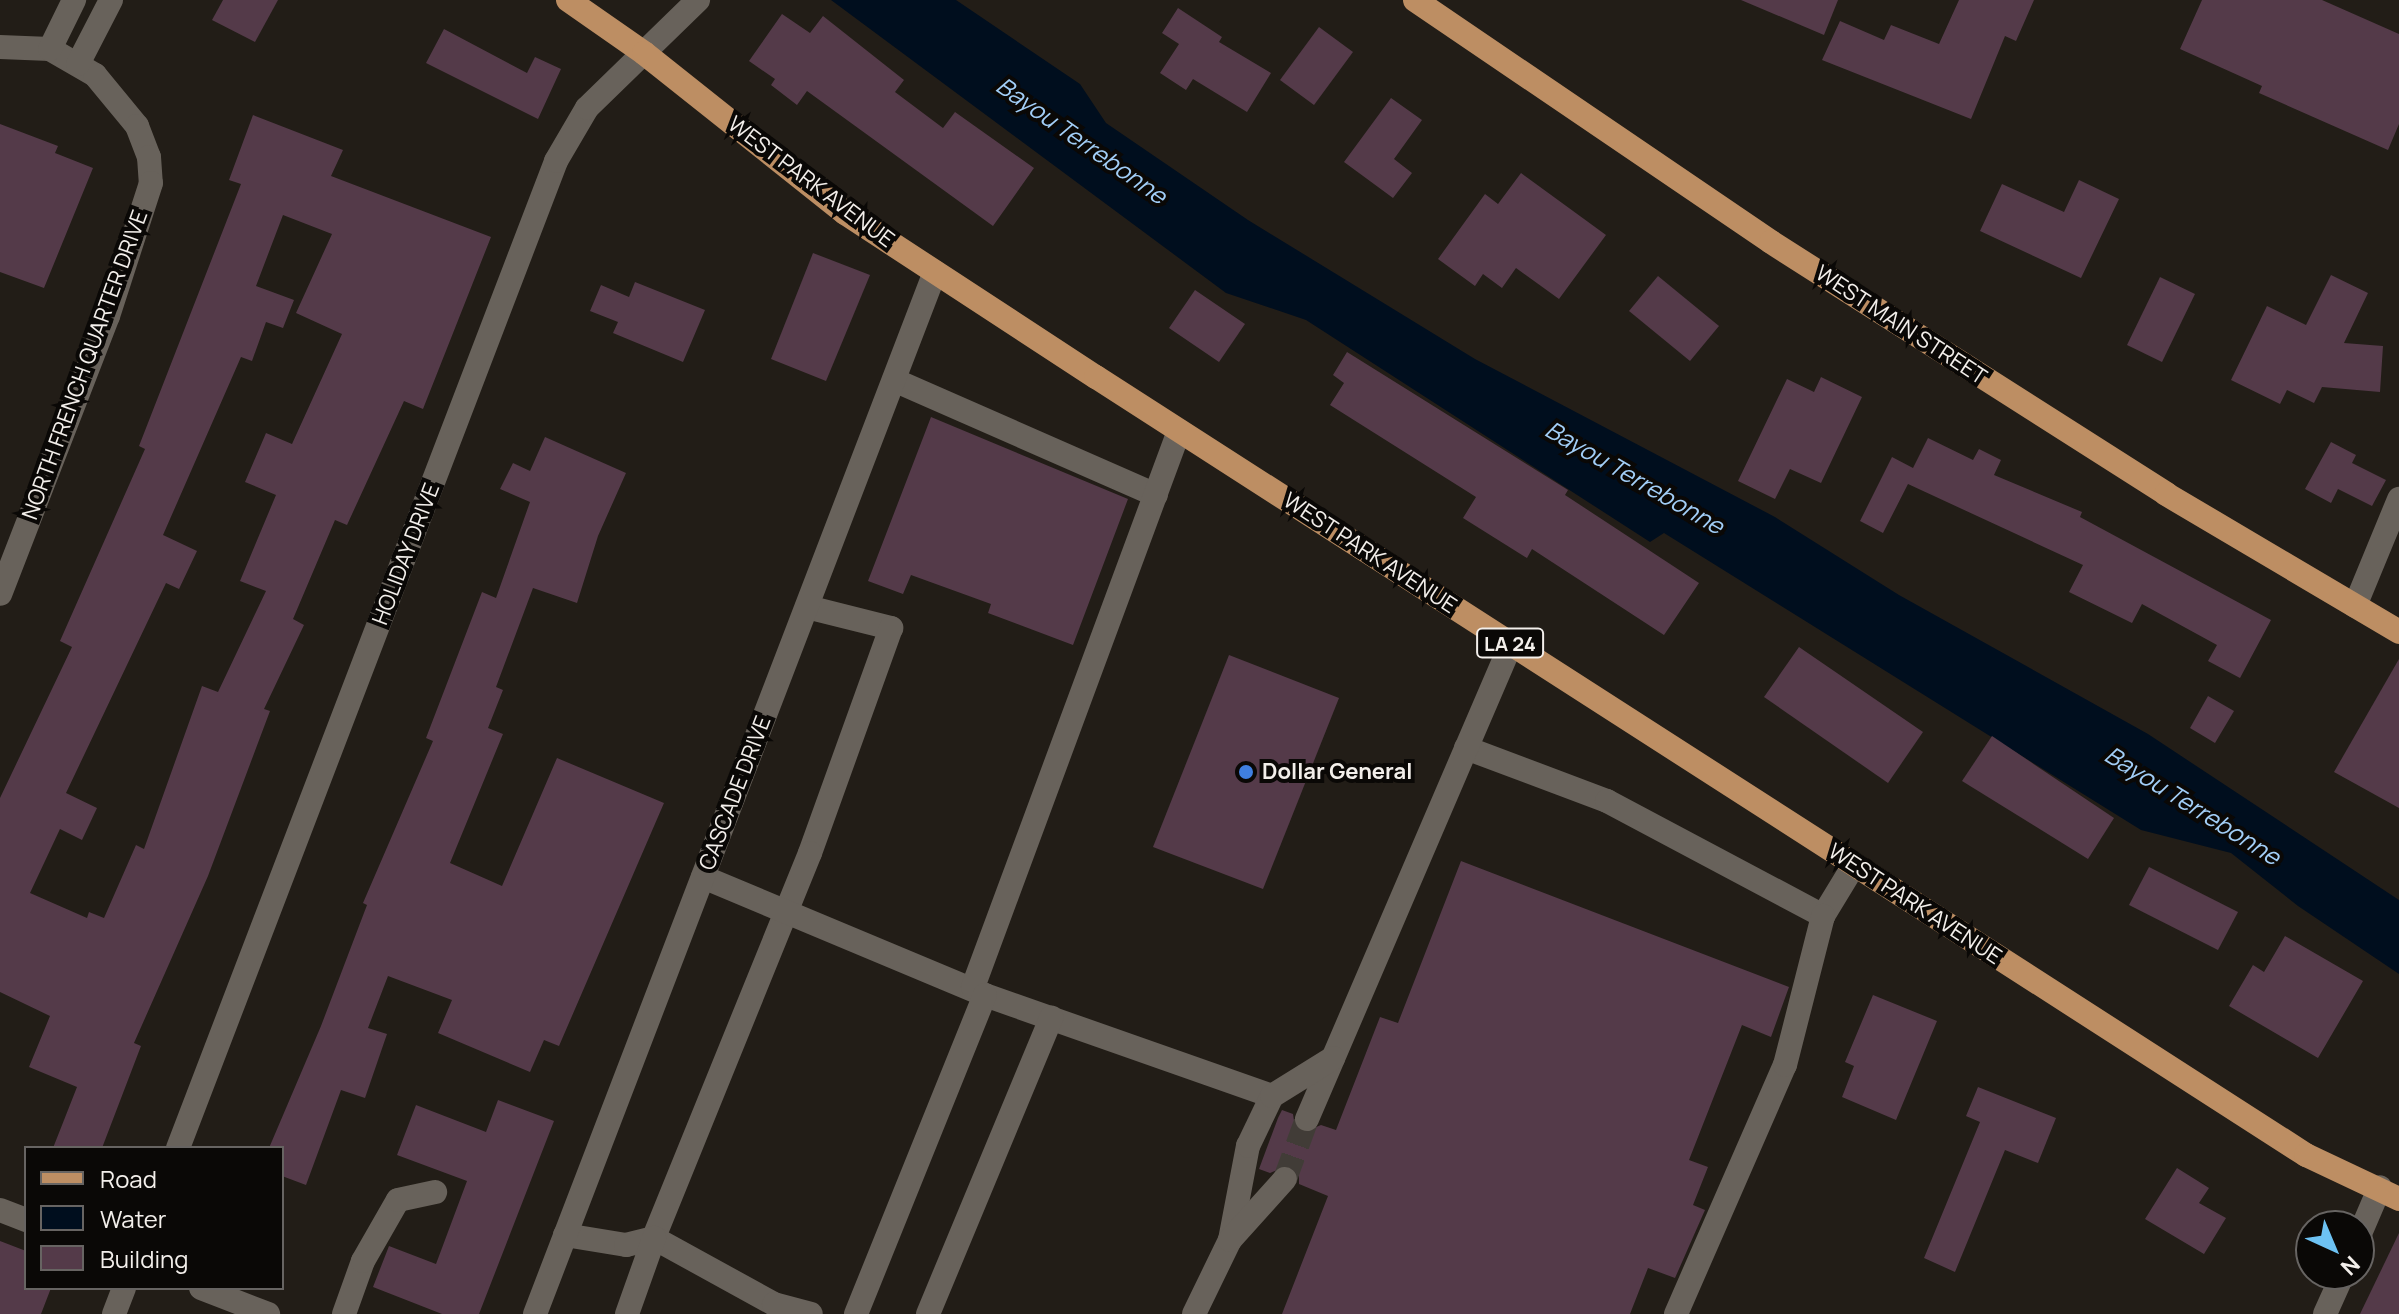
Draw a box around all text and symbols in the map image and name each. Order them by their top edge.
water label: Bayou Terrebonne [991,71,1173,209]
street label: WEST PARK AVENUE [722,111,900,253]
street label: NORTH FRENCH QUARTER DRIVE [17,207,153,523]
street label: WEST MAIN STREET [1810,260,1992,390]
water label: Bayou Terrebonne [1541,414,1729,540]
street label: HOLIDAY DRIVE [367,479,445,629]
street label: WEST PARK AVENUE [1278,487,1462,619]
road number: LA 24 [1476,627,1544,659]
street label: CASCADE DRIVE [693,712,777,874]
water label: Bayou Terrebonne [2100,739,2286,871]
place label: Dollar General [1262,759,1412,785]
marker: Dollar General [1237,763,1255,781]
street label: WEST PARK AVENUE [1823,838,2007,970]
legend [24,1146,284,1290]
text: Road [100,1162,157,1195]
text: Water [100,1202,167,1235]
north arrow [2295,1210,2375,1290]
text: Building [100,1242,188,1275]
text: N [2334,1250,2366,1282]

